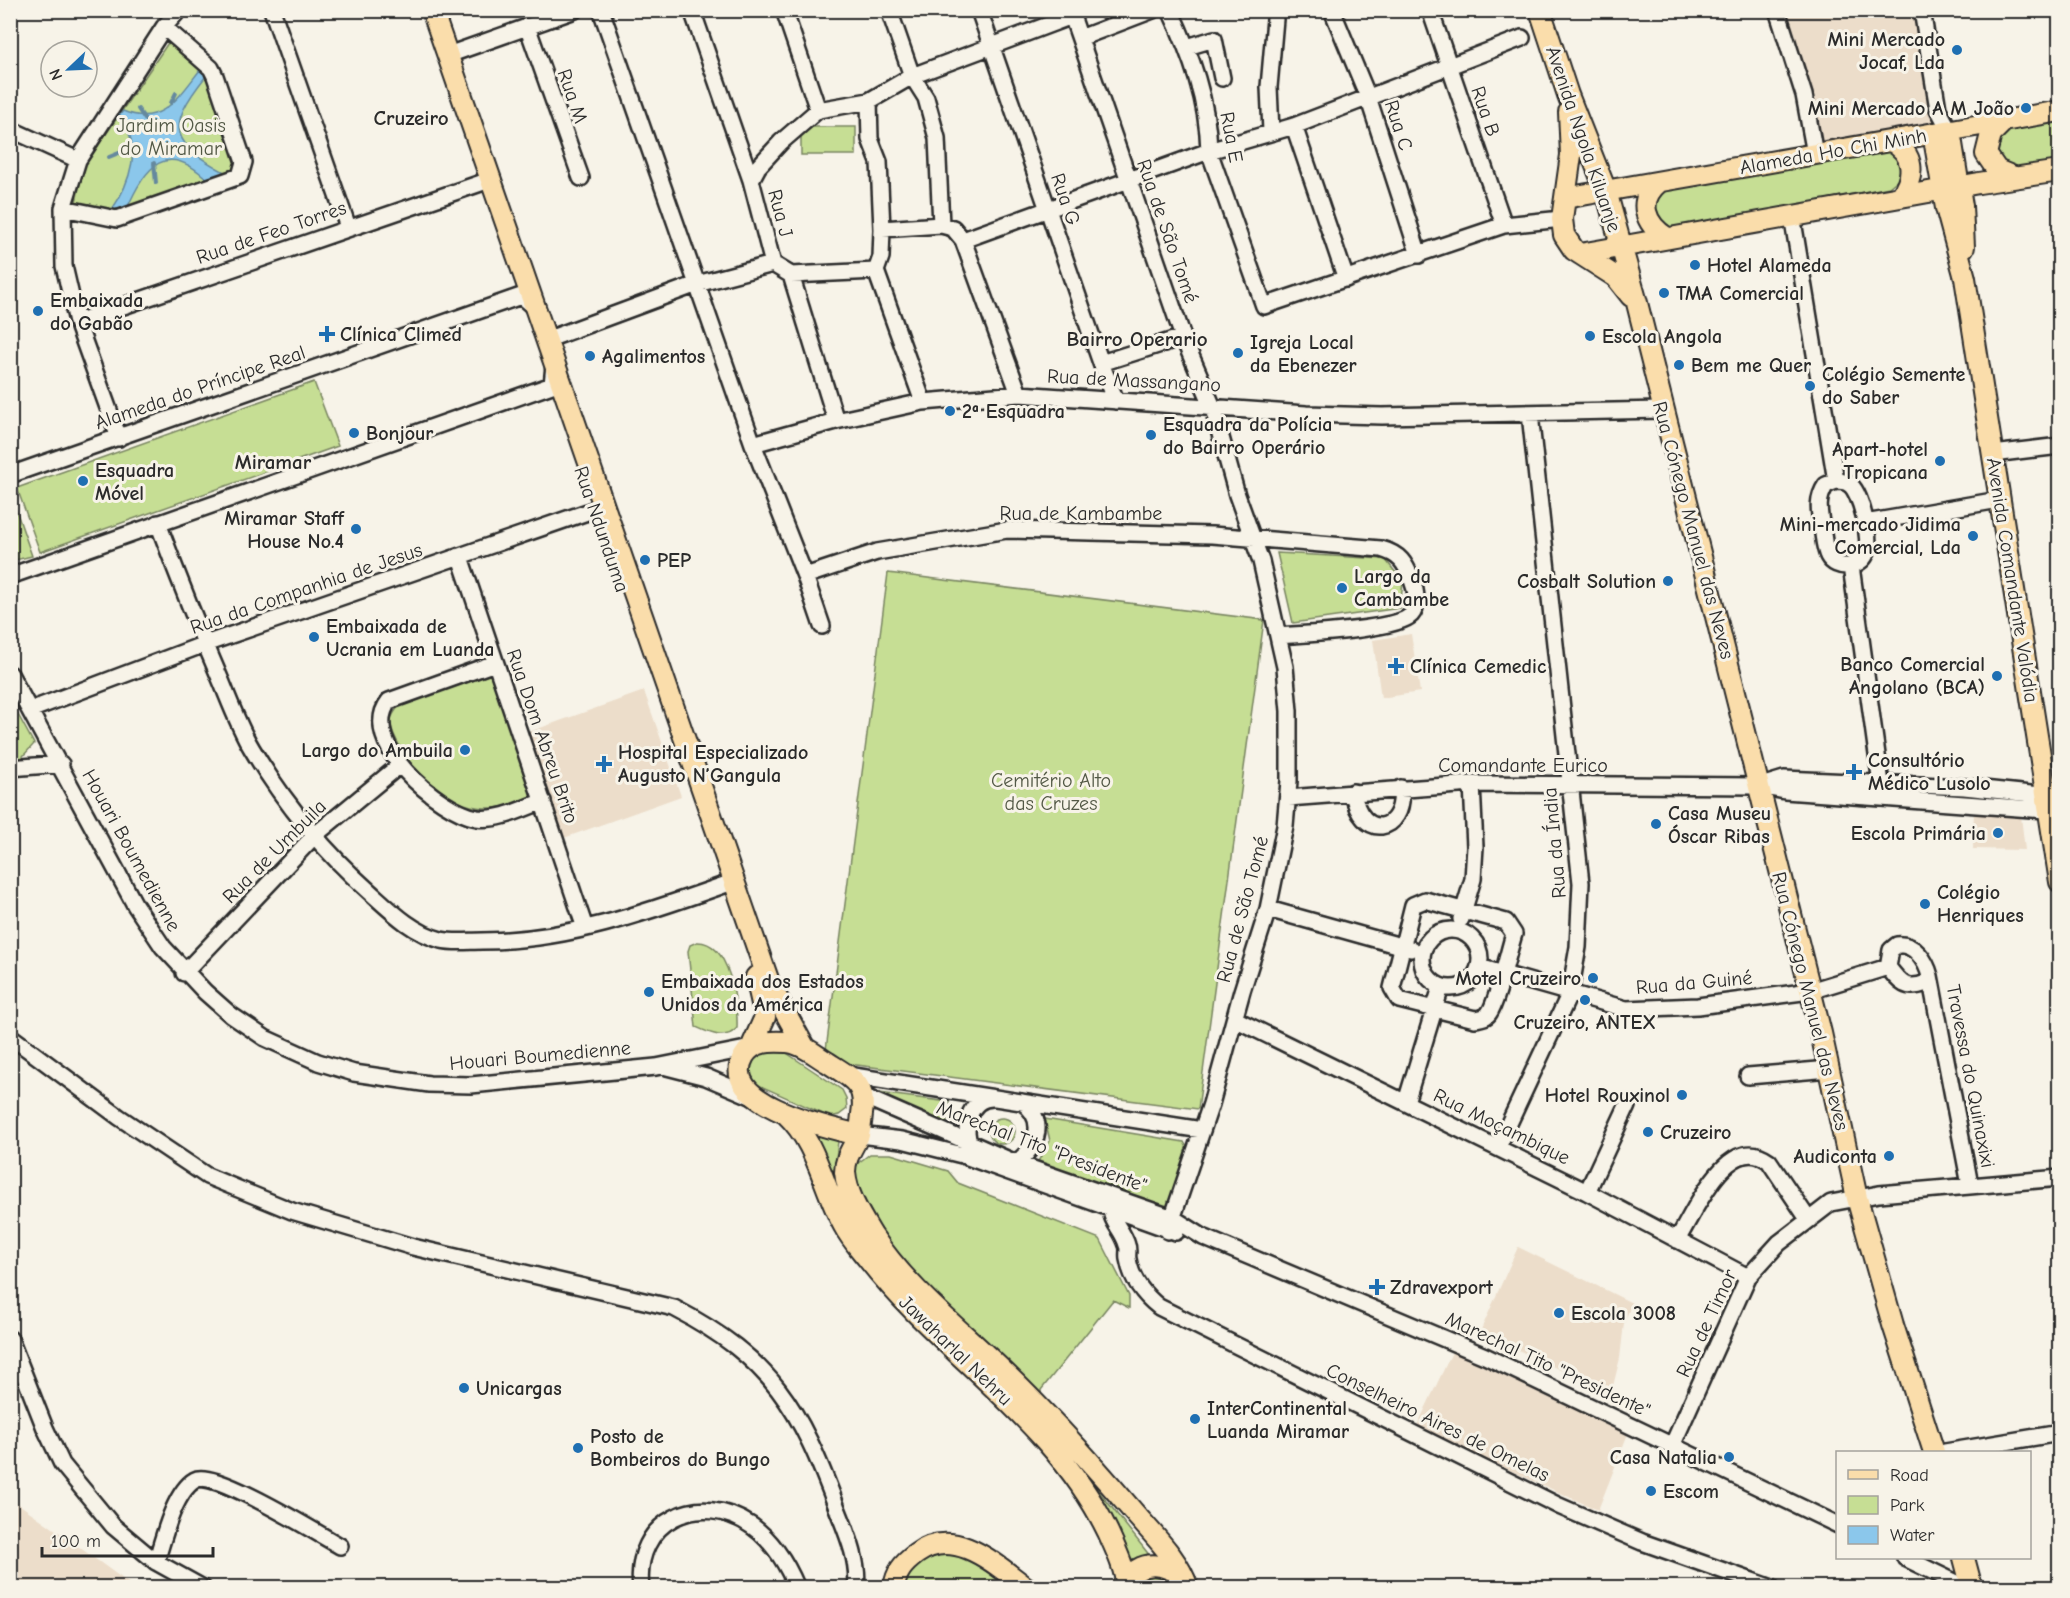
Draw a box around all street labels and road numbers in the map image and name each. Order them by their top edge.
street label: Avenida Ngola Kiluanje [1541,43,1626,235]
street label: Rua M [553,66,593,126]
street label: Rua B [1466,83,1505,139]
street label: Rua C [1380,97,1417,153]
street label: Rua E [1215,110,1248,164]
street label: Alameda Ho Chi Minh [1738,124,1928,179]
street label: Rua de São Tomé [1132,156,1203,306]
street label: Rua G [1046,170,1085,228]
street label: Rua J [763,187,798,239]
street label: Rua de Feo Torres [193,196,349,269]
street label: Alameda do Príncipe Real [92,341,308,434]
street label: Rua de Massangano [1046,364,1221,397]
street label: Rua Cónego Manuel das Neves [1648,399,1739,661]
street label: Avenida Comandante Valódia [1982,456,2043,704]
street label: Rua Ndunduma [569,463,634,595]
street label: Rua de Kambambe [1000,502,1162,525]
street label: Rua da Companhia de Jesus [187,538,425,639]
street label: Rua Dom Abreu Brito [502,646,583,826]
street label: Comandante Eurico [1438,754,1608,777]
street label: Houari Boumedienne [77,765,186,935]
street label: Rua da Índia [1538,787,1571,899]
street label: Rua de Umbuila [218,795,331,908]
street label: Rua de São Tomé [1212,833,1273,985]
street label: Rua Cónego Manuel das Neves [1767,869,1854,1133]
street label: Rua da Guiné [1635,966,1753,999]
street label: Travessa do Quinaxixi [1941,983,2000,1170]
street label: Houari Boumedienne [448,1036,632,1075]
street label: Rua Moçambique [1430,1084,1574,1169]
street label: Marechal Tito "Presidente" [933,1096,1150,1197]
street label: Rua de Timor [1671,1266,1742,1381]
street label: Jawaharlal Nehru [894,1291,1017,1410]
street label: Marechal Tito "Presidente" [1442,1307,1654,1422]
street label: Conselheiro Aires de Omelas [1323,1358,1553,1487]

